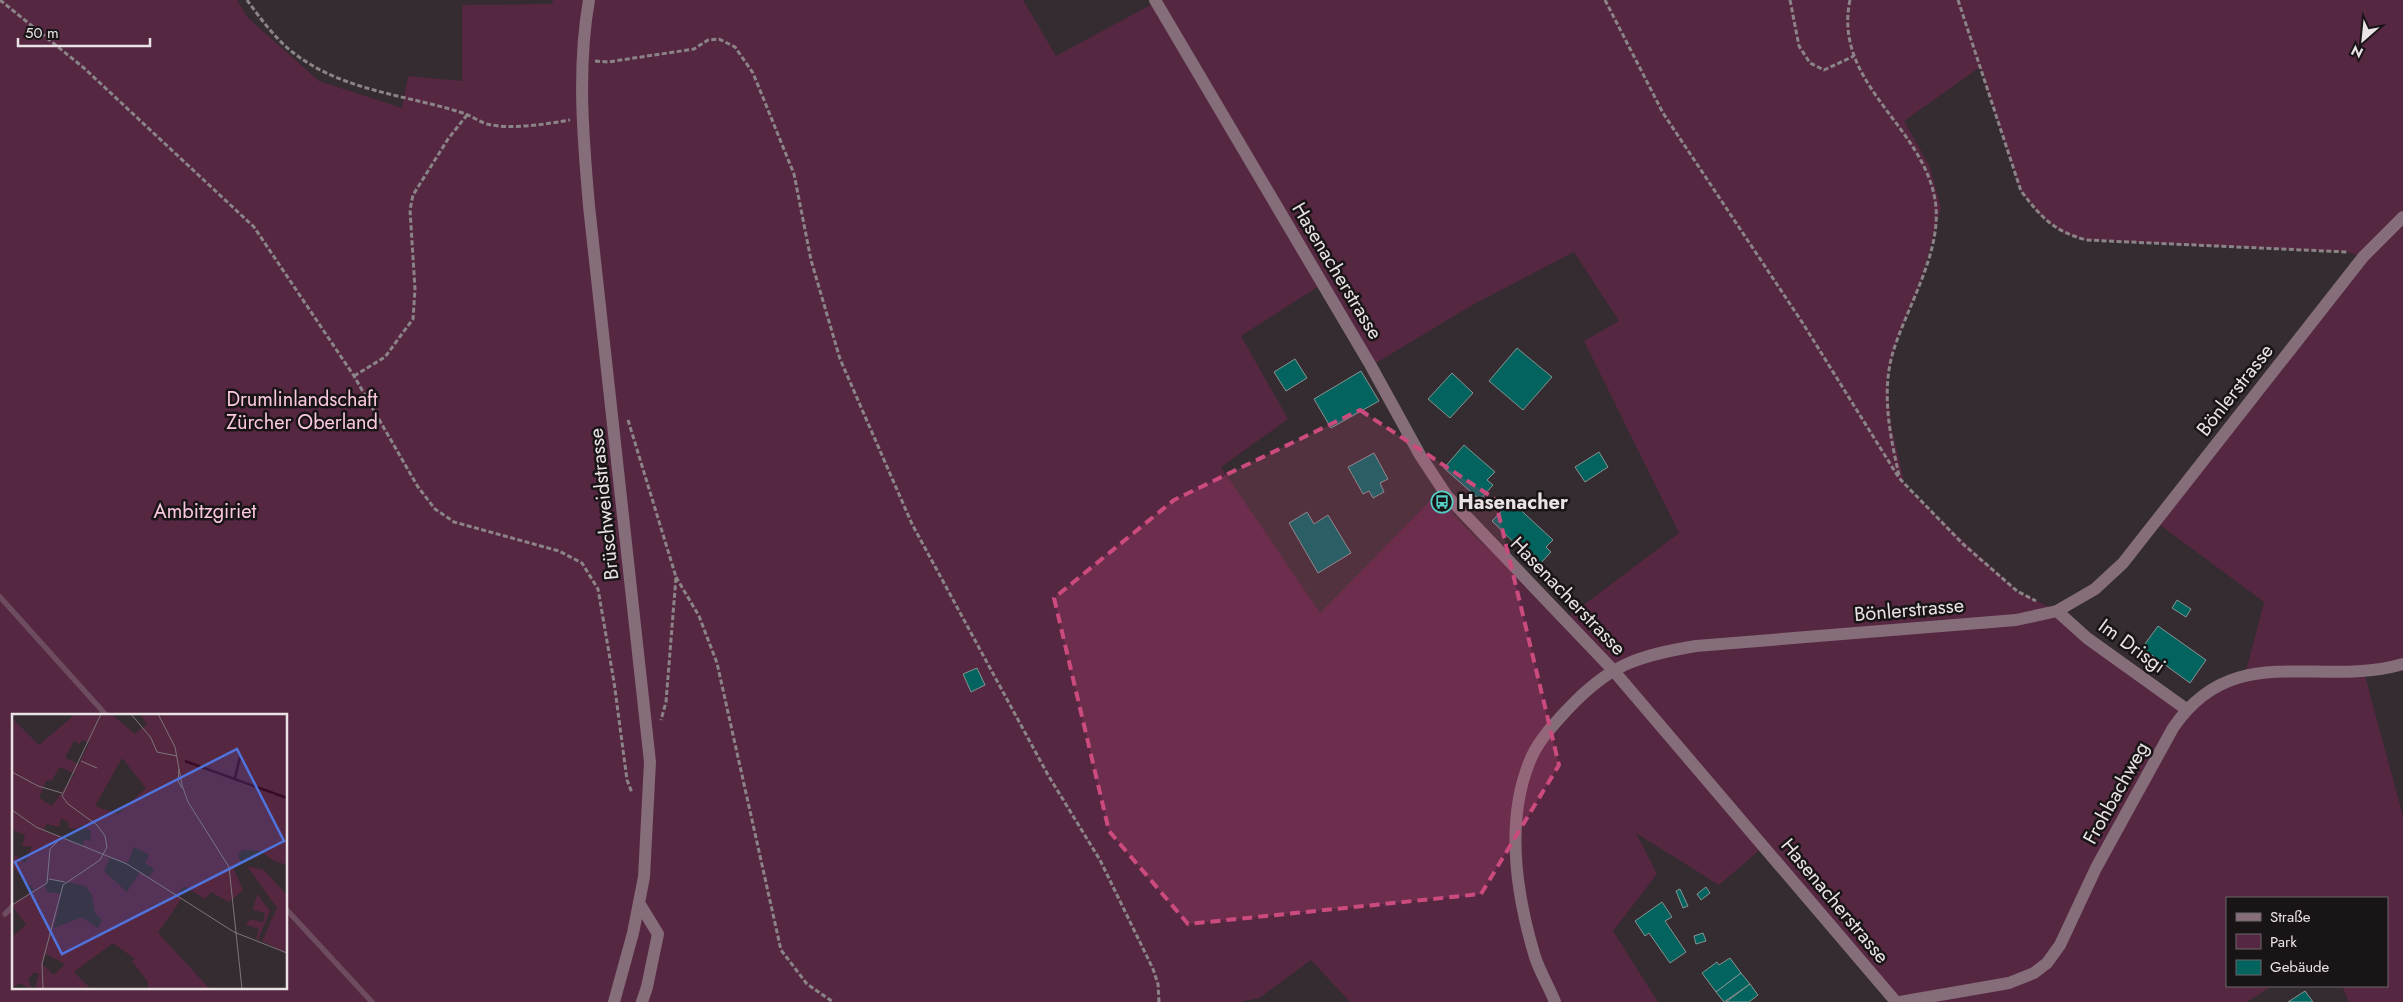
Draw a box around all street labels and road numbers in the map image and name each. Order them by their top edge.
street label: Hasenacherstrasse [1285,197,1389,345]
street label: Bönlerstrasse [2190,338,2280,442]
street label: Brüschweidstrasse [582,427,626,581]
street label: Hasenacherstrasse [1504,530,1632,662]
street label: Bönlerstrasse [1853,591,1965,629]
street label: Im Drisgi [2092,612,2172,680]
street label: Frohbachweg [2076,736,2156,850]
street label: Hasenacherstrasse [1774,832,1896,970]

